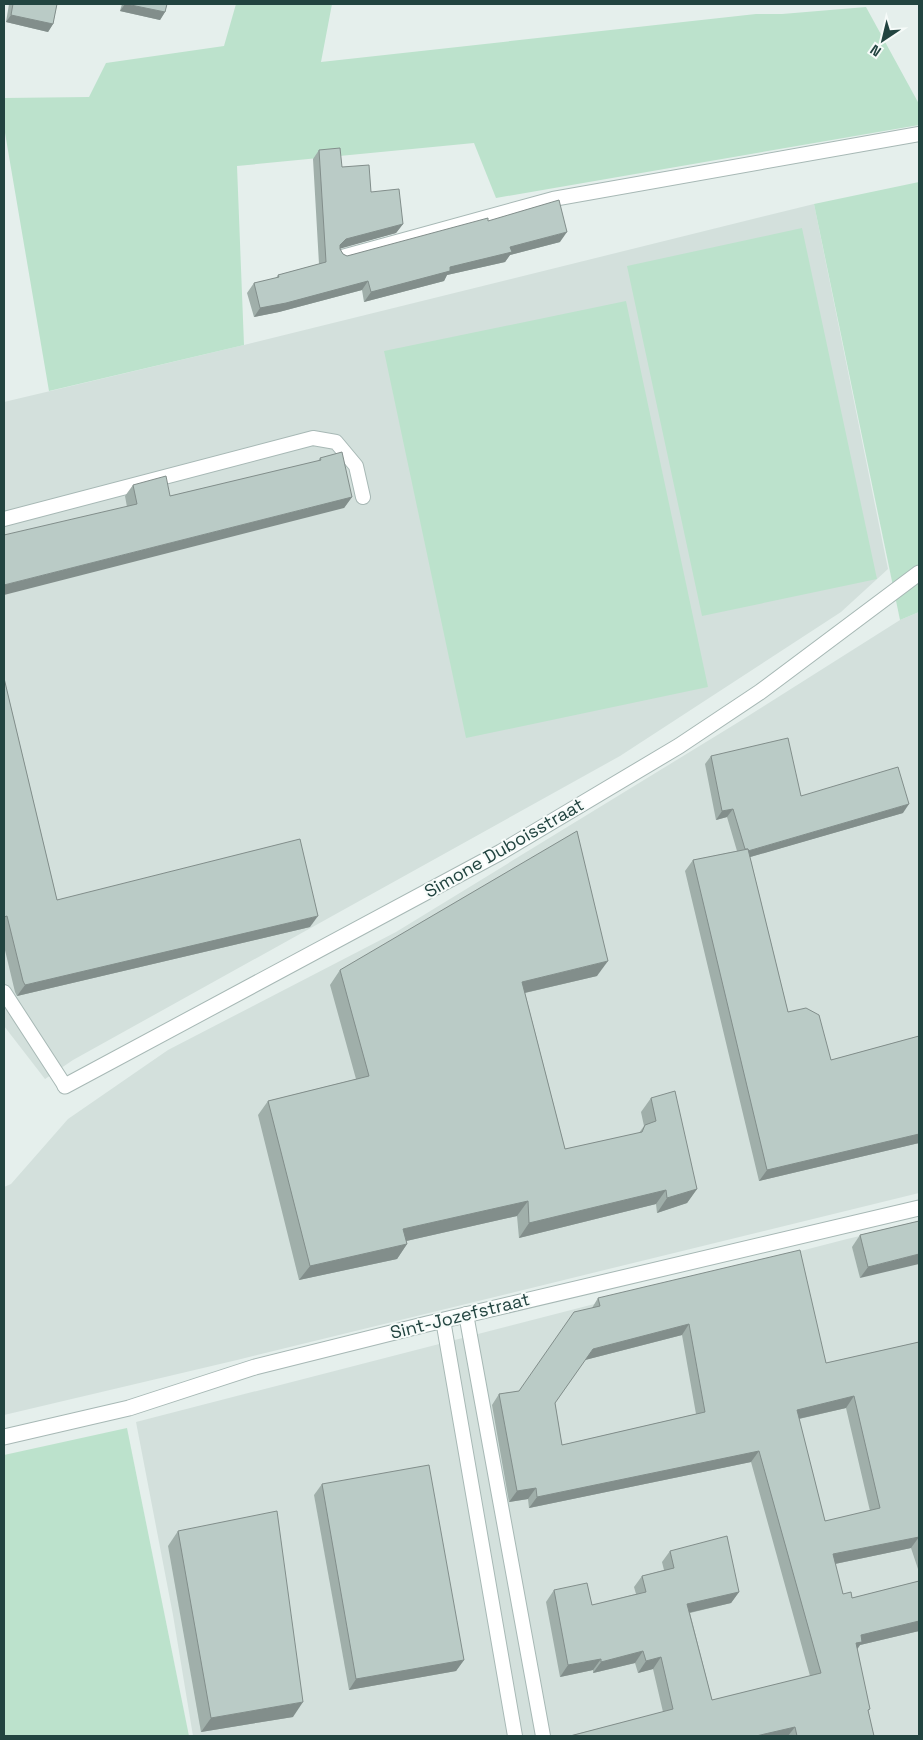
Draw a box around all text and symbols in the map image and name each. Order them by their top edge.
north arrow [858,15,908,65]
text: N [867,41,885,61]
street label: Simone Duboisstraat [420,793,588,903]
street label: Sint-Jozefstraat [388,1287,532,1344]

